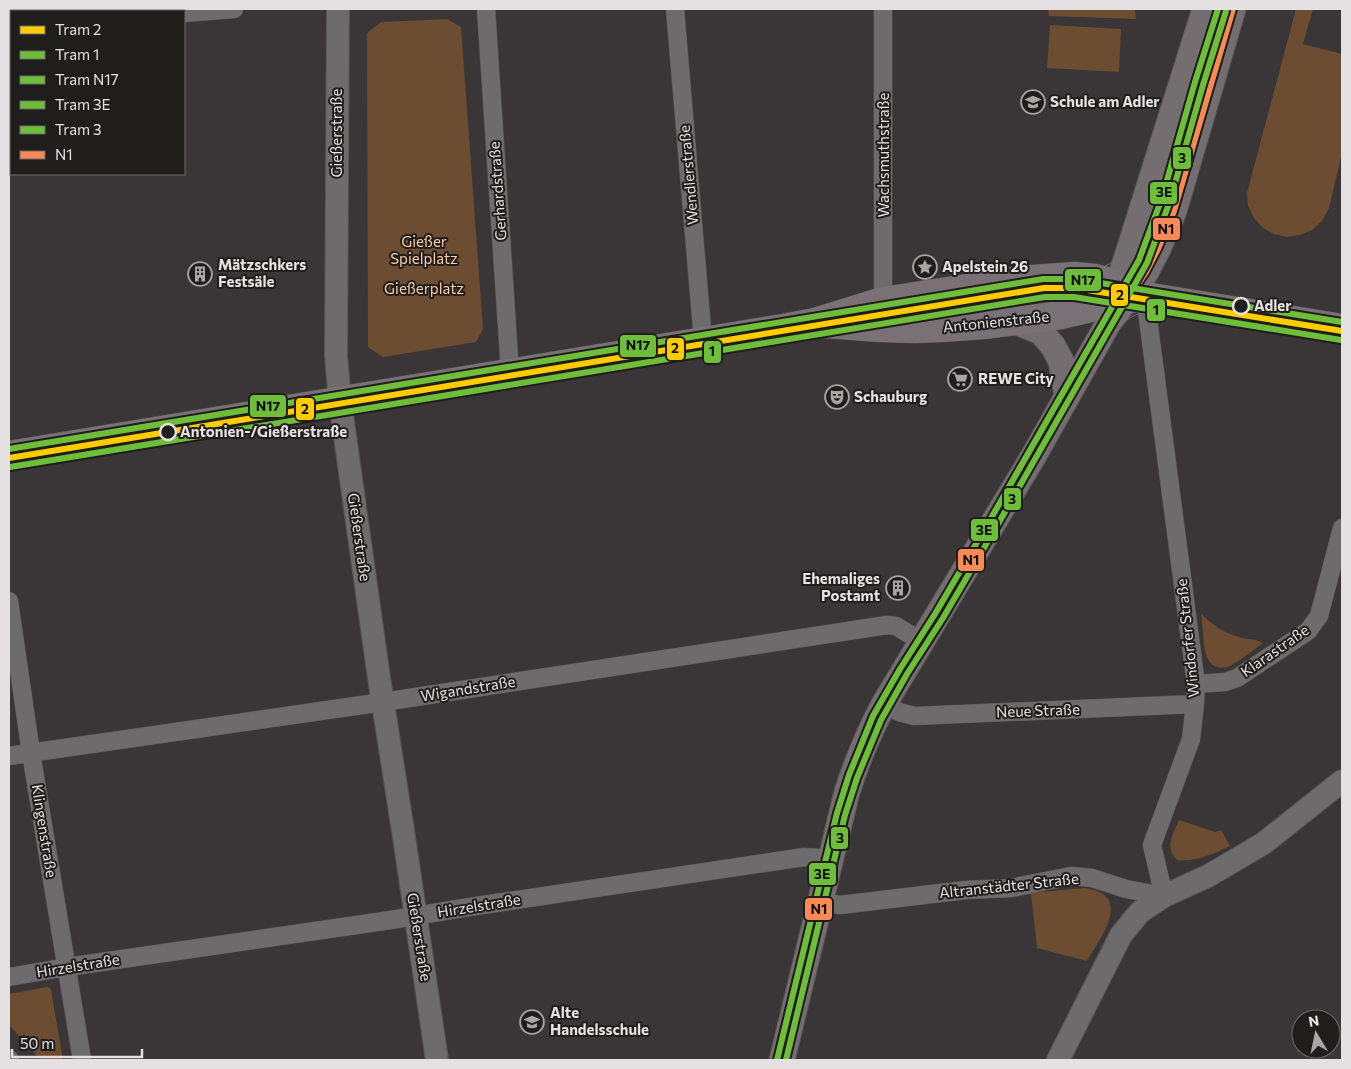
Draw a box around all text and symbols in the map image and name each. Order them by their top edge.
legend [10,10,185,175]
text: Tram 2 [55,20,101,38]
text: Tram 1 [55,45,99,63]
text: Tram N17 [55,70,119,88]
street label: Gießerstraße [327,88,345,178]
school or university icon: Schule am Adler [1020,89,1046,115]
street label: Wachsmuthstraße [874,92,892,218]
place label: Schule am Adler [1050,92,1160,110]
text: Tram 3E [55,95,111,113]
text: Tram 3 [55,120,102,138]
street label: Wendlerstraße [675,124,701,226]
street label: Gerhardstraße [485,141,509,241]
text: N1 [55,145,73,163]
line badge: 3 [1172,146,1192,170]
text: 3 [1178,149,1186,166]
line badge: 3E [1149,181,1178,205]
text: 3E [1156,183,1172,200]
line badge: N1 [1152,217,1181,241]
text: N1 [1158,220,1174,237]
park label: Gießer Spielplatz [390,232,458,267]
place icon: Apelstein 26 [912,254,938,280]
place label: Mätzschkers Festsäle [218,255,306,290]
place label: Apelstein 26 [942,257,1028,275]
building icon: Mätzschkers Festsäle [187,261,213,287]
line badge: N17 [1064,268,1102,292]
text: N17 [1071,271,1096,288]
park label: Gießerplatz [384,279,464,297]
line badge: 2 [1110,283,1129,307]
text: 2 [1116,286,1124,303]
place label: Adler [1254,296,1291,314]
marker: Adler [1232,297,1250,315]
line badge: 1 [1146,298,1166,322]
text: 1 [1153,301,1159,318]
street label: Antonienstraße [942,306,1050,336]
line badge: N17 [619,334,657,358]
text: N17 [626,336,651,353]
line badge: 2 [666,337,685,361]
text: 2 [671,339,679,356]
line badge: 1 [703,340,722,364]
text: 1 [709,342,715,359]
supermarket icon: REWE City [947,366,973,392]
place label: REWE City [978,369,1055,387]
theatre icon: Schauburg [824,384,850,410]
place label: Schauburg [854,387,927,405]
line badge: N17 [249,394,287,418]
text: N17 [256,397,281,414]
line badge: 2 [295,397,315,421]
text: 2 [301,400,309,417]
place label: Antonien-/Gießerstraße [180,422,347,440]
marker: Antonien-/Gießerstraße [159,423,177,441]
line badge: 3 [1003,487,1022,511]
text: 3 [1008,490,1016,507]
street label: Gießerstraße [345,492,375,582]
line badge: 3E [970,518,999,542]
text: 3E [976,521,992,538]
line badge: N1 [957,548,985,572]
text: N1 [963,551,979,568]
place label: Ehemaliges Postamt [802,569,880,604]
building icon: Ehemaliges Postamt [885,575,911,601]
street label: Windorfer Straße [1172,578,1202,698]
street label: Klarastraße [1237,620,1312,680]
street label: Wigandstraße [419,672,517,704]
street label: Neue Straße [996,700,1080,720]
street label: Klingenstraße [29,783,61,879]
line badge: 3 [830,826,849,850]
text: 3 [836,829,844,846]
line badge: 3E [808,862,837,886]
text: 3E [814,865,830,882]
street label: Altranstädter Straße [938,869,1080,901]
street label: Hirzelstraße [436,890,522,920]
street label: Gießerstraße [404,891,436,982]
line badge: N1 [804,897,833,921]
text: N1 [811,900,827,917]
street label: Hirzelstraße [35,950,121,980]
place label: Alte Handelsschule [550,1003,649,1038]
school or university icon: Alte Handelsschule [519,1009,545,1035]
north arrow [1291,1009,1341,1059]
text: N [1307,1011,1320,1030]
scale bar [12,1026,142,1058]
text: 50 m [20,1034,54,1052]

